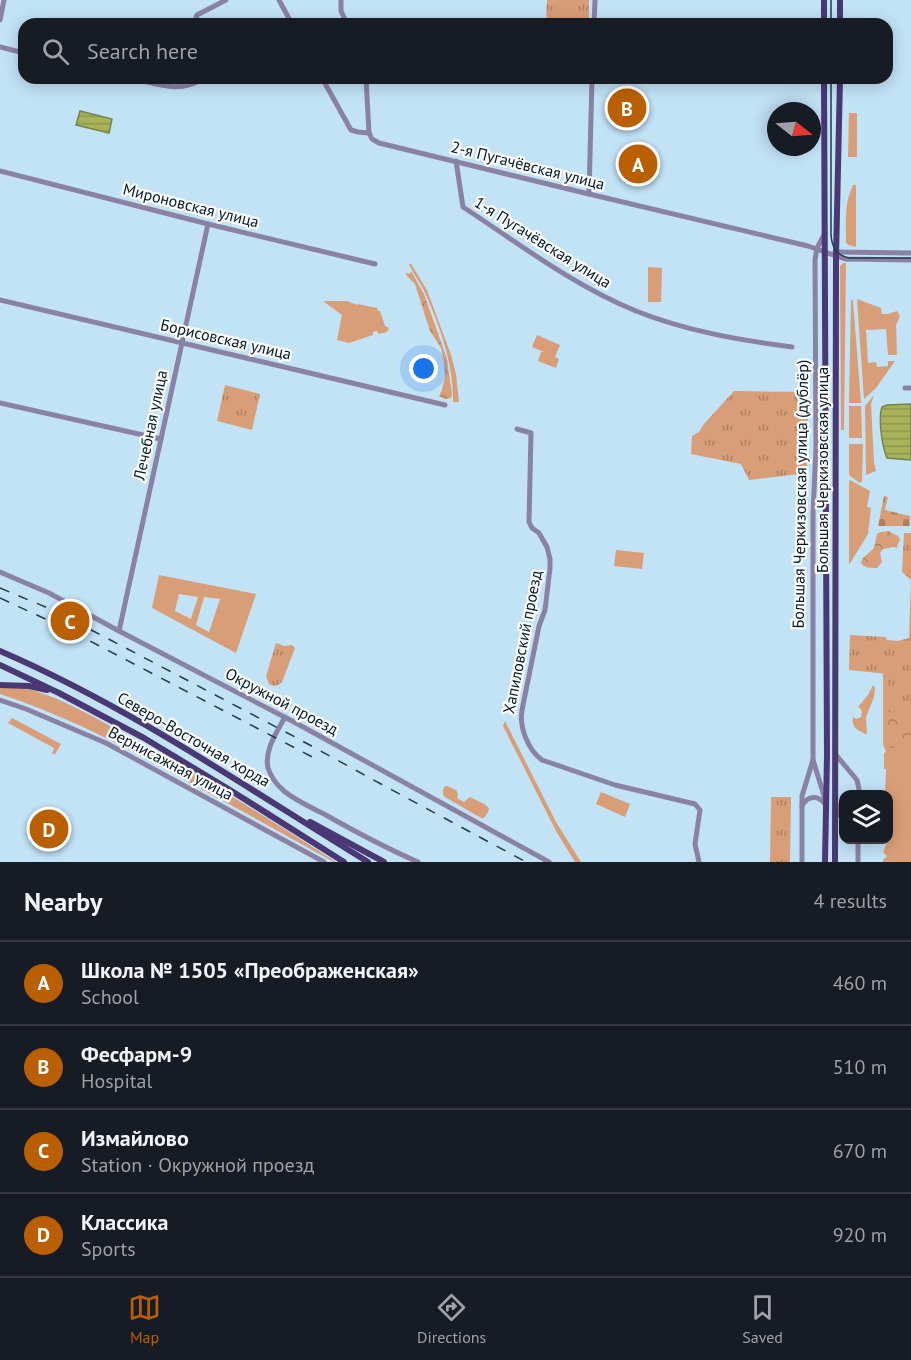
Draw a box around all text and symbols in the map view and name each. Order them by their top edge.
search box [18,18,893,84]
icon: search [39,35,72,68]
text: Search here [87,37,198,65]
pin: B [608,86,646,130]
north arrow [767,102,821,156]
street label: 2-я Пугачёвская улица [449,136,607,194]
pin: A [618,142,658,186]
street label: Мироновская улица [121,178,261,232]
street label: 1-я Пугачёвская улица [471,192,615,292]
street label: Борисовская улица [159,314,293,364]
your location [409,354,438,383]
street label: Большая Черкизовская улица (дублёр) [788,359,812,629]
street label: Большая Черкизовская улица [812,367,832,573]
street label: Лечебная улица [128,368,171,483]
street label: Хапиловский проезд [498,568,546,716]
pin: C [50,598,90,644]
street label: Окружной проезд [222,663,342,739]
street label: Северо-Восточная хорда [114,687,274,791]
street label: Вернисажная улица [105,722,237,804]
map controls [839,790,893,844]
button: layers [839,790,893,844]
pin: D [29,806,68,852]
text: Nearby [24,885,102,918]
text: 4 results [814,888,887,914]
text: Школа № 1505 «Преображенская» [81,956,419,984]
text: A [37,970,50,996]
text: 460 m [833,970,887,996]
text: School [81,984,139,1010]
text: Фесфарм-9 [81,1040,192,1068]
text: B [38,1054,49,1080]
text: 510 m [833,1054,887,1080]
text: Hospital [81,1068,152,1094]
text: Измайлово [81,1124,189,1152]
text: C [38,1138,49,1164]
text: 670 m [833,1138,887,1164]
text: Station · Окружной проезд [81,1152,314,1178]
text: Классика [81,1208,169,1236]
text: D [37,1222,50,1248]
text: 920 m [833,1222,887,1248]
text: Sports [81,1236,136,1262]
tab: Map [128,1291,161,1347]
tab: Directions [417,1291,486,1347]
tab: Saved [742,1291,783,1347]

